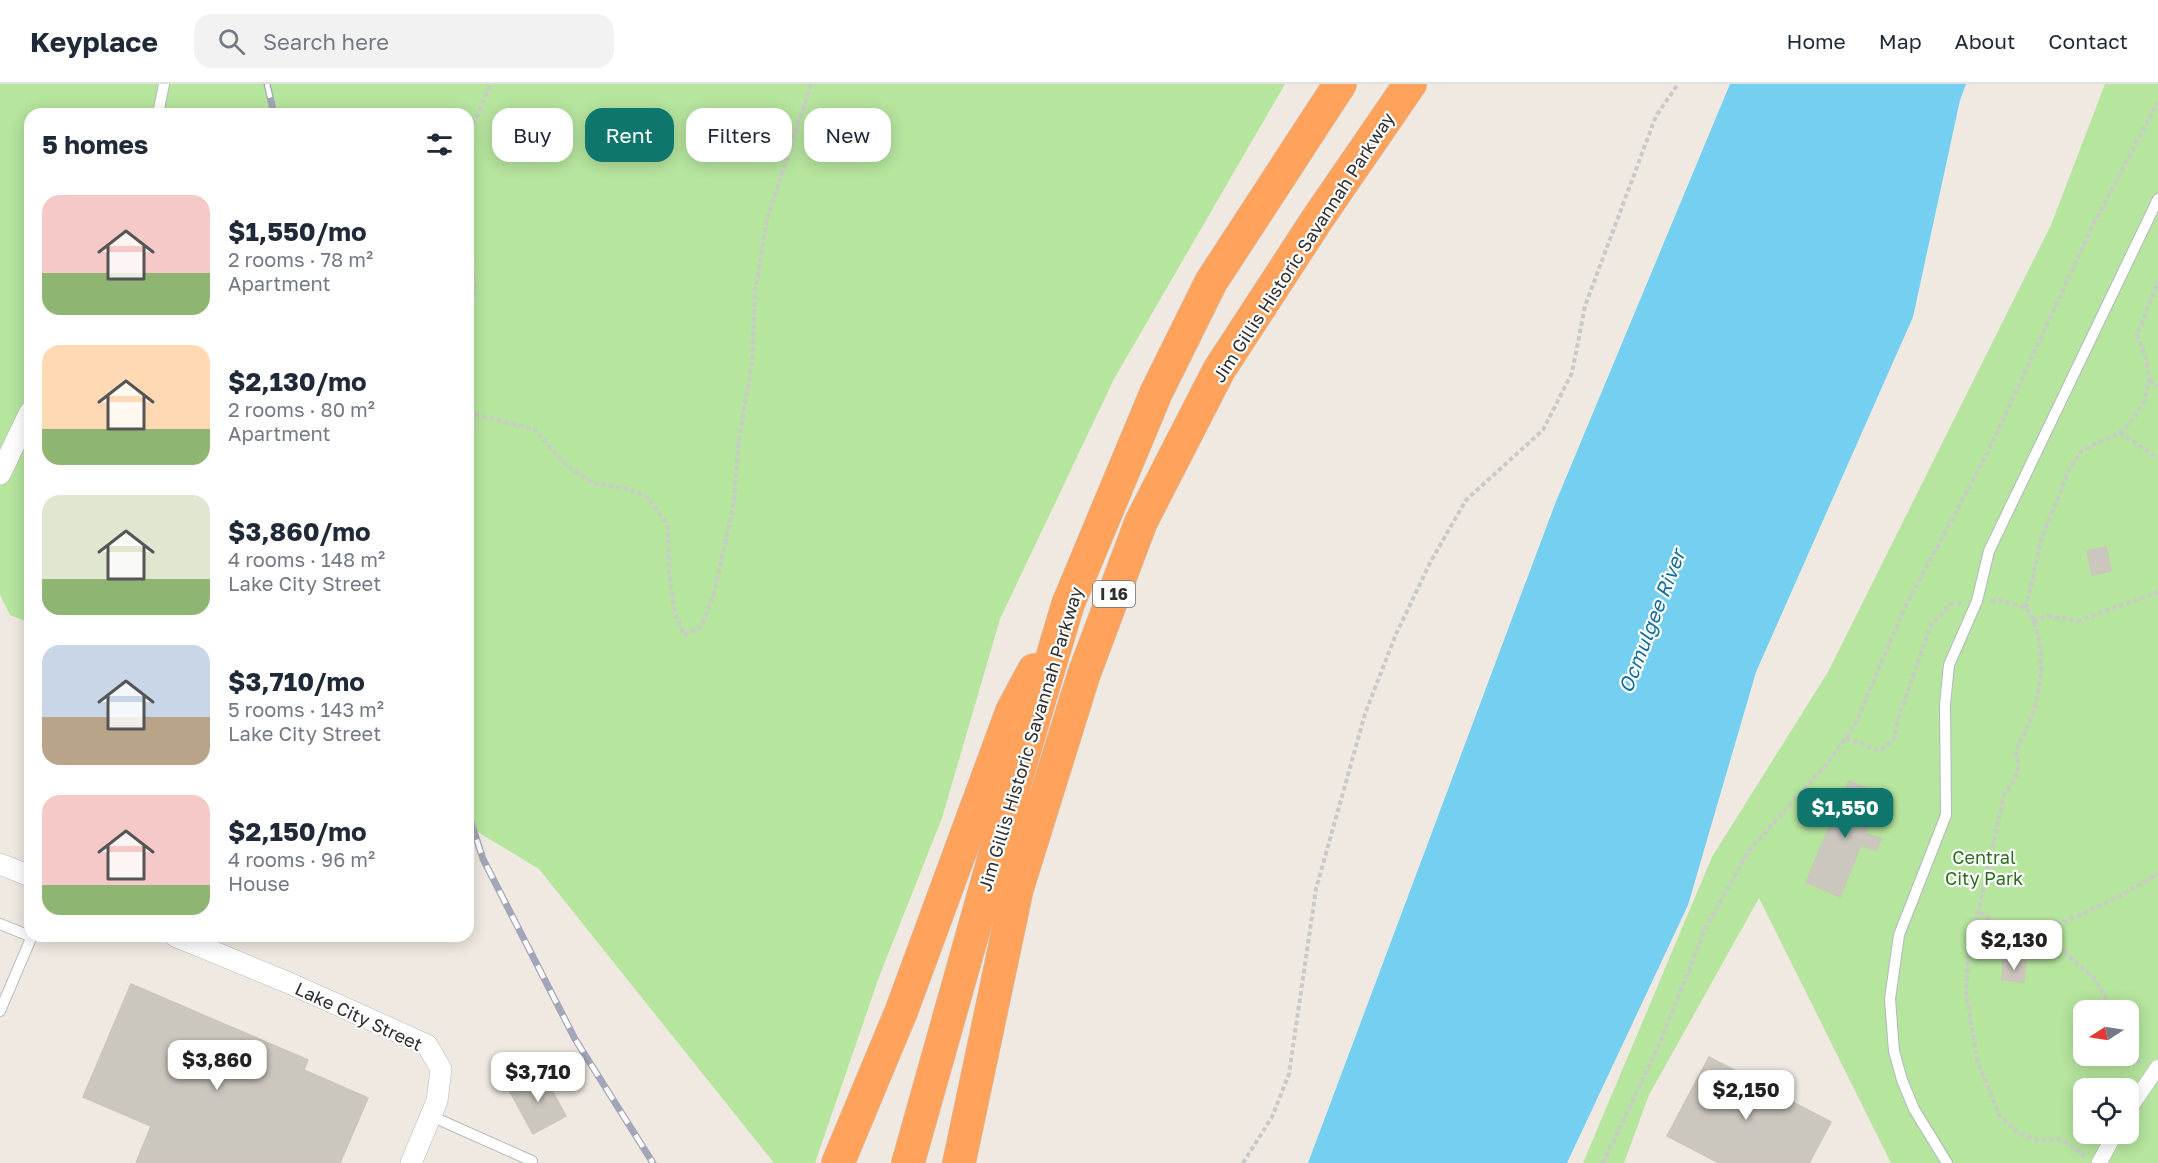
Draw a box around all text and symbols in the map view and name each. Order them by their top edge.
search box [194,14,614,68]
text: Keyplace [30,25,158,58]
icon: search [215,25,248,58]
text: Search here [263,28,389,55]
text: Home [1786,28,1846,54]
text: Map [1879,28,1922,54]
text: About [1955,28,2015,54]
text: Contact [2048,28,2128,54]
chip: Buy [492,108,573,162]
chip: Rent [585,108,674,162]
chip: Filters [686,108,792,162]
chip: New [804,108,891,162]
street label: Jim Gillis Historic Savannah Parkway [1207,108,1399,386]
icon: filters [423,128,456,161]
text: 5 homes [42,129,148,160]
text: $1,550/mo [228,216,367,247]
icon: home [90,219,162,291]
text: 2 rooms · 78 m² [228,247,373,271]
text: Apartment [228,271,331,295]
text: $2,130/mo [228,366,367,397]
icon: home [90,369,162,441]
text: 2 rooms · 80 m² [228,397,375,421]
text: Apartment [228,421,331,445]
text: $3,860/mo [228,516,370,547]
icon: home [90,519,162,591]
water label: Ocmulgee River [1613,543,1691,696]
text: 4 rooms · 148 m² [228,547,385,571]
text: Lake City Street [228,571,381,595]
road number: I 16 [1093,581,1135,607]
street label: Jim Gillis Historic Savannah Parkway [973,584,1087,894]
text: $3,710/mo [228,666,365,697]
icon: home [90,669,162,741]
text: 5 rooms · 143 m² [228,697,384,721]
text: Lake City Street [228,721,381,745]
pin: $1,550 [1796,788,1894,839]
text: $1,550 [1811,795,1879,819]
text: $2,150/mo [228,816,367,847]
icon: home [90,819,162,891]
park label: Central City Park [1945,846,2023,889]
text: 4 rooms · 96 m² [228,847,375,871]
text: House [228,871,290,895]
pin: $2,130 [1965,920,2063,971]
text: $2,130 [1980,927,2048,951]
street label: Lake City Street [292,977,426,1055]
north arrow [2073,1000,2139,1066]
map controls [2073,1000,2139,1144]
pin: $3,860 [168,1040,266,1091]
text: $3,860 [182,1047,252,1071]
pin: $3,710 [489,1052,587,1103]
text: $3,710 [505,1059,571,1083]
pin: $2,150 [1697,1070,1795,1121]
text: $2,150 [1712,1077,1780,1101]
button: locate [2073,1078,2139,1144]

